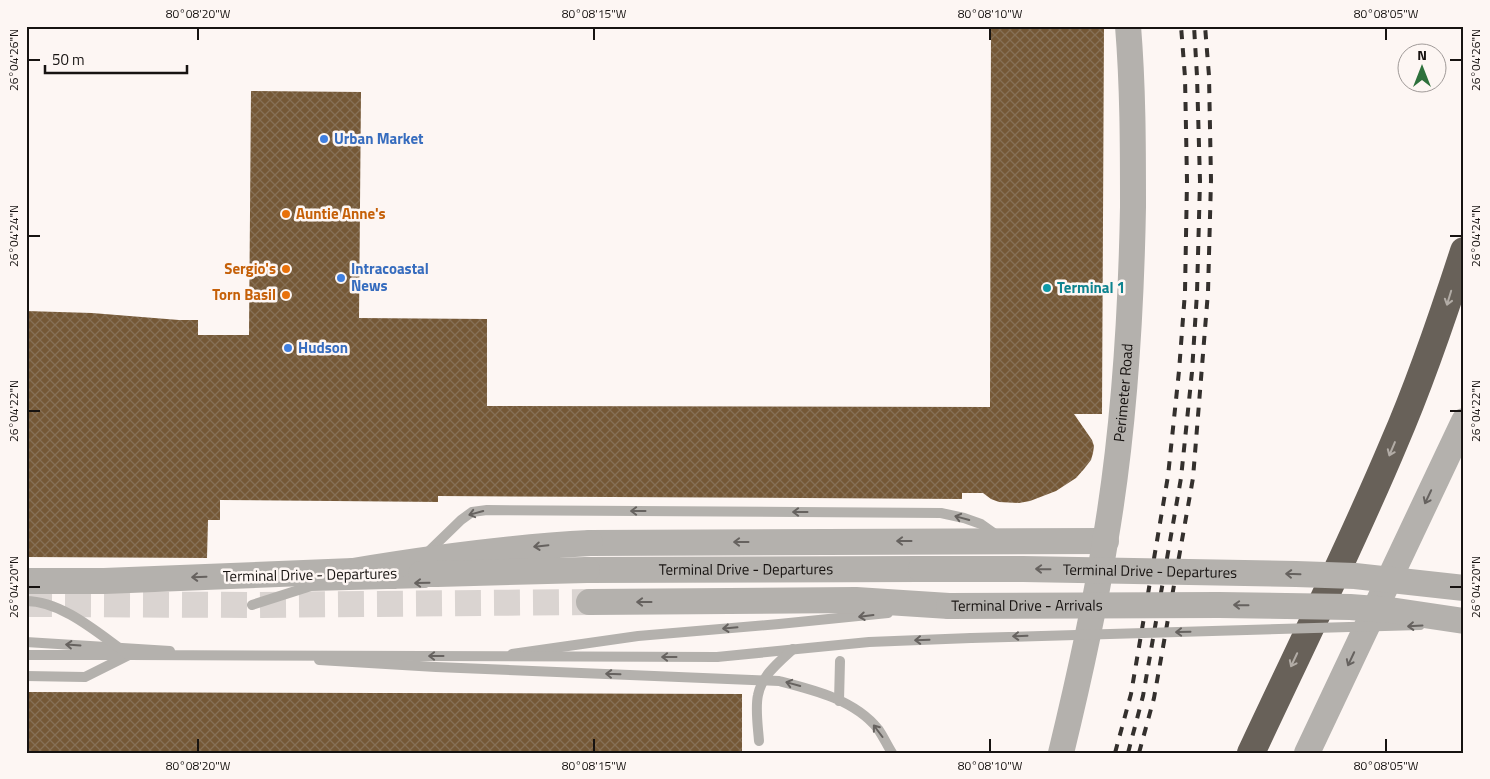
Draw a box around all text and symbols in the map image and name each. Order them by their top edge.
text: 80°08'20"W [166,4,231,23]
text: 80°08'15"W [562,4,627,23]
text: 80°08'10"W [958,4,1023,23]
text: 80°08'05"W [1354,4,1419,23]
text: 26°04'26"N [4,29,23,91]
text: 26°04'26"N [1466,29,1485,91]
scale bar [45,42,188,74]
north arrow [1398,42,1448,92]
text: N [1417,44,1427,65]
text: 50 m [52,48,85,71]
place label: Urban Market [334,127,424,150]
marker: Urban Market [318,133,330,145]
place label: Auntie Anne's [296,202,386,225]
text: 26°04'24"N [4,205,23,267]
text: 26°04'24"N [1466,205,1485,267]
marker: Auntie Anne's [280,208,292,220]
place label: Sergio's [224,257,276,280]
place label: Intracoastal News [351,257,429,297]
marker: Sergio's [280,263,292,275]
marker: Intracoastal News [335,272,347,284]
place label: Terminal 1 [1057,276,1125,299]
marker: Terminal 1 [1041,282,1053,294]
place label: Torn Basil [212,283,276,306]
marker: Torn Basil [280,289,292,301]
one-way arrow [1444,289,1454,305]
place label: Hudson [298,336,348,359]
marker: Hudson [282,342,294,354]
street label: Perimeter Road [1107,343,1139,443]
text: 26°04'22"N [4,380,23,442]
text: 26°04'22"N [1466,380,1485,442]
one-way arrow [1386,441,1396,456]
one-way arrow [1423,489,1433,504]
one-way arrow [630,506,646,516]
one-way arrow [793,507,809,517]
one-way arrow [468,508,484,518]
one-way arrow [955,513,971,523]
one-way arrow [896,536,912,546]
one-way arrow [734,537,750,547]
one-way arrow [534,541,550,551]
text: 26°04'20"N [4,556,23,618]
text: 26°04'20"N [1466,556,1485,618]
street label: Terminal Drive - Departures [659,557,833,581]
street label: Terminal Drive - Departures [1063,558,1237,584]
street label: Terminal Drive - Departures [223,561,397,588]
one-way arrow [1036,564,1052,574]
one-way arrow [1285,569,1301,578]
one-way arrow [191,573,207,582]
one-way arrow [415,578,431,588]
street label: Terminal Drive - Arrivals [951,593,1103,617]
one-way arrow [636,597,652,607]
one-way arrow [1233,600,1250,610]
one-way arrow [858,611,874,621]
one-way arrow [1407,621,1423,630]
one-way arrow [722,623,738,633]
one-way arrow [1175,627,1191,637]
one-way arrow [1012,631,1028,641]
one-way arrow [915,635,931,644]
one-way arrow [65,640,81,649]
one-way arrow [428,651,444,661]
one-way arrow [1346,651,1356,666]
one-way arrow [661,652,677,662]
one-way arrow [1289,653,1299,668]
one-way arrow [606,669,622,679]
one-way arrow [785,679,801,689]
one-way arrow [873,724,883,738]
text: 80°08'20"W [166,756,231,775]
text: 80°08'15"W [562,756,627,775]
text: 80°08'10"W [958,756,1023,775]
text: 80°08'05"W [1354,756,1419,775]

